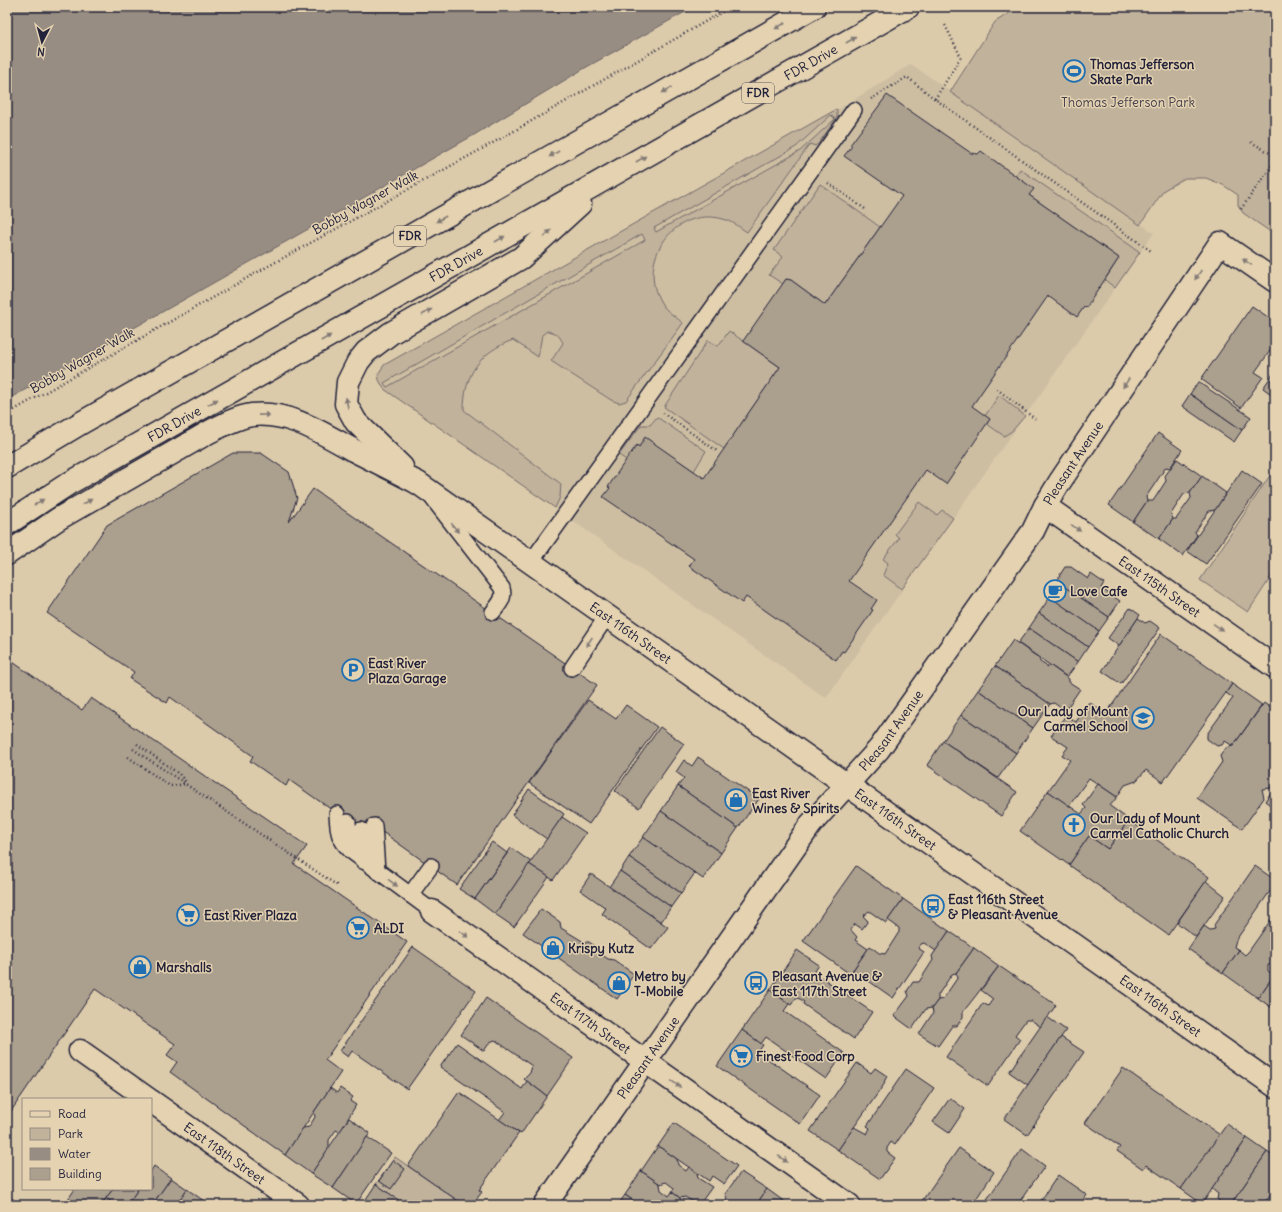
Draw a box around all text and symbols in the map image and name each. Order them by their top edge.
north arrow [22,22,62,62]
one-way arrow [775,23,786,30]
one-way arrow [845,36,857,43]
street label: FDR Drive [781,41,841,85]
text: N [36,45,45,59]
place label: Thomas Jefferson Skate Park [1090,56,1195,88]
sports icon: Thomas Jefferson Skate Park [1061,58,1087,84]
road number: FDR [742,83,774,103]
one-way arrow [661,87,673,94]
park label: Thomas Jefferson Park [1061,94,1195,111]
one-way arrow [548,151,560,158]
one-way arrow [635,156,647,163]
street label: Bobby Wagner Walk [310,166,421,238]
one-way arrow [435,215,447,222]
road number: FDR [394,226,426,246]
one-way arrow [542,229,553,238]
one-way arrow [494,236,506,243]
street label: FDR Drive [426,242,486,286]
one-way arrow [1242,258,1253,266]
one-way arrow [1194,270,1202,281]
one-way arrow [421,309,433,316]
street label: Bobby Wagner Walk [27,323,138,397]
one-way arrow [320,335,332,342]
one-way arrow [1122,378,1130,389]
one-way arrow [344,397,350,409]
one-way arrow [207,399,219,406]
street label: FDR Drive [145,402,204,446]
one-way arrow [258,412,271,418]
street label: Pleasant Avenue [1040,418,1107,508]
one-way arrow [33,498,45,505]
one-way arrow [81,499,93,506]
one-way arrow [450,522,459,533]
one-way arrow [1071,524,1082,533]
street label: East 115th Street [1115,552,1204,622]
cafe icon: Love Cafe [1042,578,1068,604]
place label: Love Cafe [1070,583,1127,600]
street label: East 116th Street [586,598,675,668]
one-way arrow [1212,623,1223,631]
one-way arrow [585,637,593,647]
place label: East River Plaza Garage [368,655,446,687]
parking icon: East River Plaza Garage [340,657,366,683]
street label: Pleasant Avenue [855,687,927,775]
place label: Our Lady of Mount Carmel School [1018,703,1129,735]
school or university icon: Our Lady of Mount Carmel School [1130,705,1156,731]
place label: East River Wines & Spirits [752,785,839,817]
street label: East 116th Street [851,785,940,854]
shop icon: East River Wines & Spirits [723,787,749,813]
place label: Our Lady of Mount Carmel Catholic Church [1090,810,1230,842]
church icon: Our Lady of Mount Carmel Catholic Church [1061,812,1087,838]
one-way arrow [388,879,399,887]
place label: East 116th Street & Pleasant Avenue [948,891,1058,923]
bus stop icon: East 116th Street & Pleasant Avenue [920,893,946,919]
supermarket icon: East River Plaza [175,902,201,928]
place label: East River Plaza [204,907,297,924]
supermarket icon: ALDI [345,915,371,941]
place label: ALDI [374,920,404,937]
one-way arrow [459,930,469,938]
shop icon: Krispy Kutz [540,935,566,961]
place label: Krispy Kutz [568,940,635,957]
shop icon: Marshalls [127,954,153,980]
place label: Marshalls [156,959,212,976]
place label: Metro by T-Mobile [634,968,686,1000]
place label: Pleasant Avenue & East 117th Street [772,968,882,1000]
shop icon: Metro by T-Mobile [606,970,632,996]
bus stop icon: Pleasant Avenue & East 117th Street [743,970,769,996]
street label: East 116th Street [1116,971,1205,1041]
street label: East 117th Street [547,989,634,1058]
street label: Pleasant Avenue [614,1013,683,1102]
supermarket icon: Finest Food Corp [728,1043,754,1069]
place label: Finest Food Corp [756,1048,855,1065]
one-way arrow [671,1080,682,1088]
legend [22,1098,152,1190]
text: Road [58,1106,86,1121]
street label: East 118th Street [180,1119,269,1188]
text: Park [58,1126,83,1141]
text: Water [58,1146,91,1161]
one-way arrow [777,1155,788,1163]
text: Building [58,1166,102,1181]

